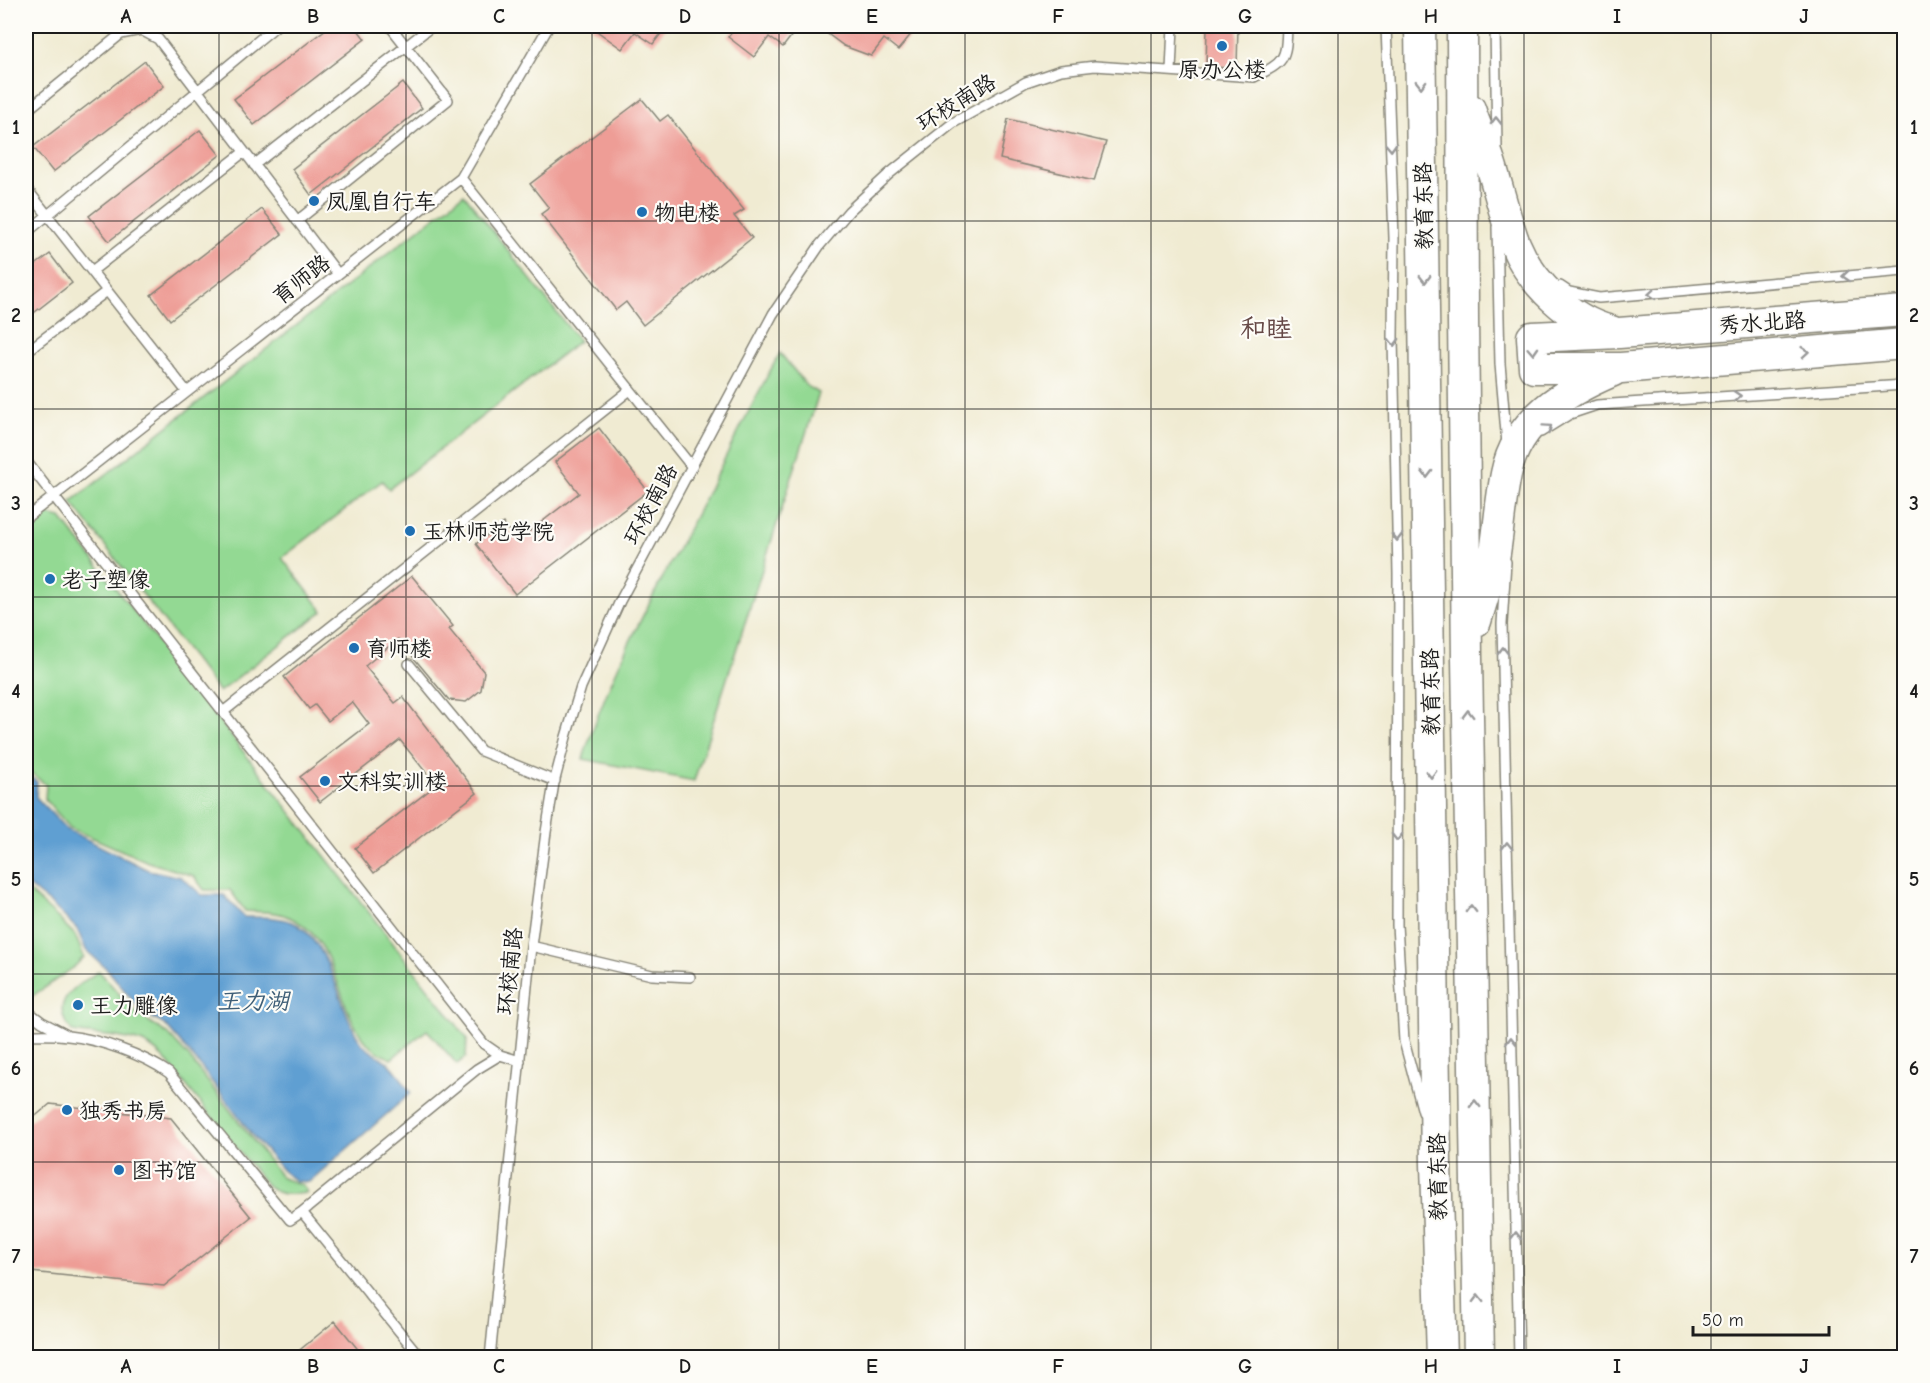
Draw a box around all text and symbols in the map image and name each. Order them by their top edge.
text: A [120,5,132,28]
text: B [307,5,319,28]
text: C [493,5,505,28]
text: D [679,5,691,28]
text: E [866,5,878,28]
text: F [1052,5,1064,28]
text: G [1238,5,1252,28]
text: H [1424,5,1438,28]
text: I [1613,5,1621,28]
text: J [1799,5,1809,28]
marker: 原办公楼 [1215,39,1229,53]
place label: 原办公楼 [1178,57,1266,83]
street label: 环校南路 [912,69,1001,137]
one-way arrow [1415,79,1428,88]
text: 1 [12,116,20,139]
one-way arrow [1490,116,1503,125]
text: 1 [1910,116,1918,139]
one-way arrow [1384,142,1397,151]
street label: 教育东路 [1410,162,1438,250]
place label: 凤凰自行车 [326,189,436,215]
marker: 凤凰自行车 [307,194,321,208]
place label: 物电楼 [654,200,720,226]
marker: 物电楼 [635,205,649,219]
street label: 育师路 [268,249,336,310]
one-way arrow [1842,269,1851,282]
one-way arrow [1419,274,1431,283]
one-way arrow [1647,287,1656,300]
text: 2 [11,304,21,327]
text: 2 [1909,304,1919,327]
street label: 秀水北路 [1717,307,1807,339]
district label: 和睦 [1240,314,1292,344]
one-way arrow [1387,337,1400,346]
one-way arrow [1527,346,1540,355]
one-way arrow [1801,346,1810,359]
one-way arrow [1732,389,1741,402]
one-way arrow [1541,424,1552,435]
street label: 环校南路 [619,460,683,549]
one-way arrow [1421,469,1434,478]
text: 3 [11,492,21,515]
text: 3 [1909,492,1919,515]
place label: 玉林师范学院 [422,519,554,545]
marker: 玉林师范学院 [403,524,417,538]
one-way arrow [1391,532,1403,541]
place label: 老子塑像 [62,567,150,593]
marker: 老子塑像 [43,572,57,586]
place label: 育师楼 [366,636,432,662]
marker: 育师楼 [347,641,361,655]
one-way arrow [1496,647,1509,656]
street label: 教育东路 [1417,648,1445,736]
text: 4 [11,680,21,703]
text: 4 [1909,680,1919,703]
one-way arrow [1462,710,1474,719]
place label: 文科实训楼 [337,769,447,795]
one-way arrow [1425,769,1438,778]
marker: 文科实训楼 [318,774,332,788]
one-way arrow [1391,832,1403,841]
one-way arrow [1501,842,1513,851]
text: 5 [11,868,21,891]
text: 5 [1909,868,1919,891]
one-way arrow [1465,905,1477,914]
street label: 环校南路 [492,926,528,1016]
water label: 王力湖 [217,987,292,1015]
place label: 王力雕像 [90,993,178,1019]
marker: 王力雕像 [71,998,85,1012]
one-way arrow [1505,1037,1518,1046]
text: 6 [11,1057,21,1080]
text: 6 [1909,1057,1919,1080]
place label: 独秀书房 [79,1098,167,1124]
one-way arrow [1469,1100,1481,1109]
marker: 独秀书房 [60,1103,74,1117]
street label: 教育东路 [1424,1133,1452,1221]
place label: 图书馆 [131,1158,197,1184]
marker: 图书馆 [112,1163,126,1177]
one-way arrow [1510,1232,1522,1241]
text: 7 [12,1245,21,1268]
text: 7 [1910,1245,1919,1268]
one-way arrow [1472,1295,1484,1304]
scale bar [1693,1299,1830,1337]
text: 50 m [1702,1310,1744,1331]
text: A [120,1355,132,1378]
text: B [307,1355,319,1378]
text: C [493,1355,505,1378]
text: D [679,1355,691,1378]
text: E [866,1355,878,1378]
text: F [1052,1355,1064,1378]
text: G [1238,1355,1252,1378]
text: H [1424,1355,1438,1378]
text: I [1613,1355,1621,1378]
text: J [1799,1355,1809,1378]

